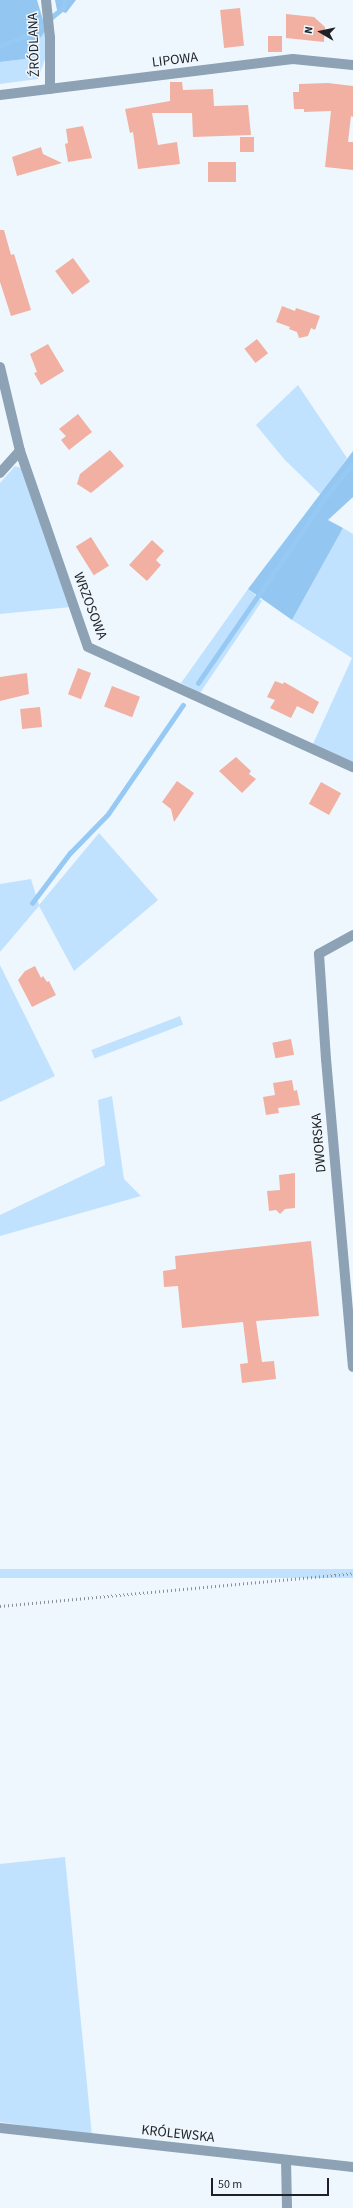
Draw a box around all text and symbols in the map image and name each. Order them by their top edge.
street label: ŹRÓDLANA [24,12,44,78]
north arrow [301,12,341,52]
text: N [301,25,317,35]
street label: LIPOWA [151,49,199,71]
street label: WRZOSOWA [69,570,111,642]
street label: DWORSKA [308,1113,330,1173]
street label: KRÓLEWSKA [141,2122,215,2146]
scale bar [213,2170,331,2196]
text: 50 m [218,2176,242,2193]

